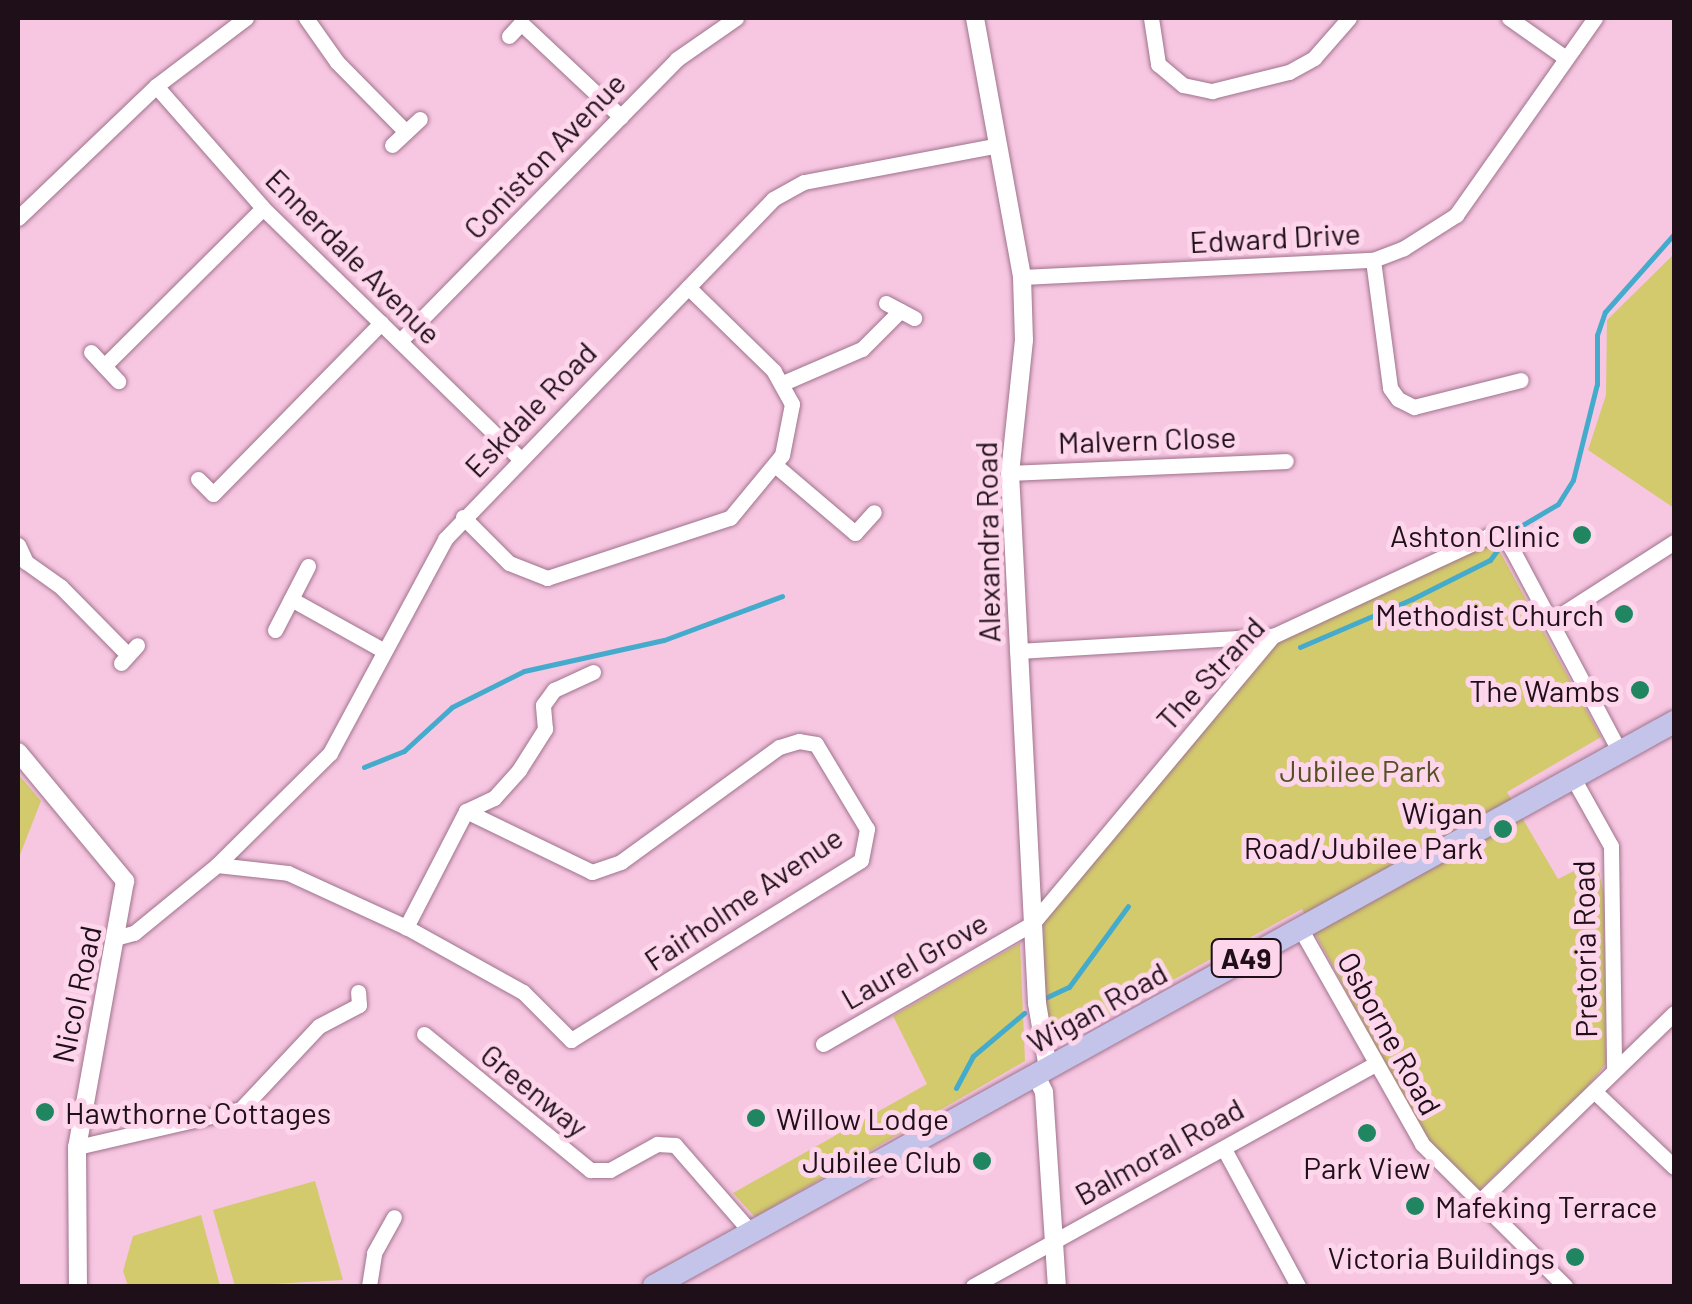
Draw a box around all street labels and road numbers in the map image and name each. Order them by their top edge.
street label: Coniston Avenue [456,64,632,246]
street label: Ennerdale Avenue [259,161,449,351]
street label: Edward Drive [1189,215,1361,259]
street label: Eskdale Road [457,334,603,484]
street label: Malvern Close [1057,418,1237,460]
street label: Alexandra Road [967,441,1007,643]
street label: The Strand [1148,609,1272,737]
street label: Fairholme Avenue [637,818,849,978]
street label: Pretoria Road [1564,860,1604,1038]
street label: Laurel Grove [835,904,993,1016]
street label: Nicol Road [44,922,108,1066]
road number: A49 [1208,935,1284,981]
street label: Osborne Road [1330,945,1450,1121]
street label: Wigan Road [1021,954,1173,1060]
street label: Greenway [474,1036,596,1144]
street label: Balmoral Road [1068,1090,1250,1212]

